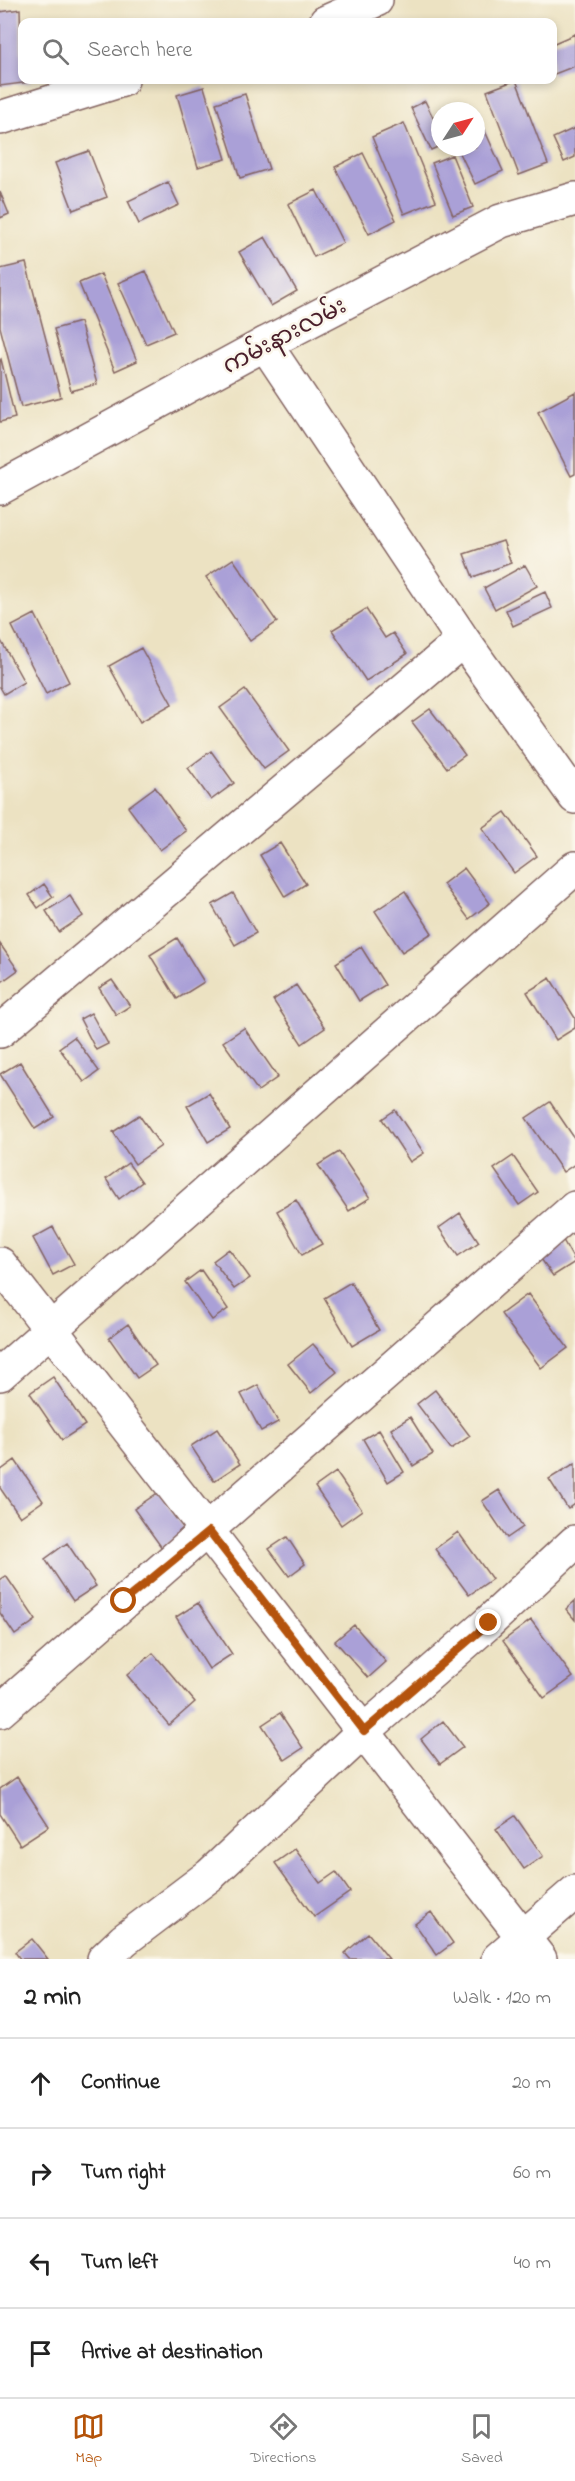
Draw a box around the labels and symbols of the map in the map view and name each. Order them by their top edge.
north arrow [431,102,485,156]
street label: ကမ်းနားလမ်း [216,289,353,385]
route start [110,1587,136,1613]
route end [475,1609,501,1635]

